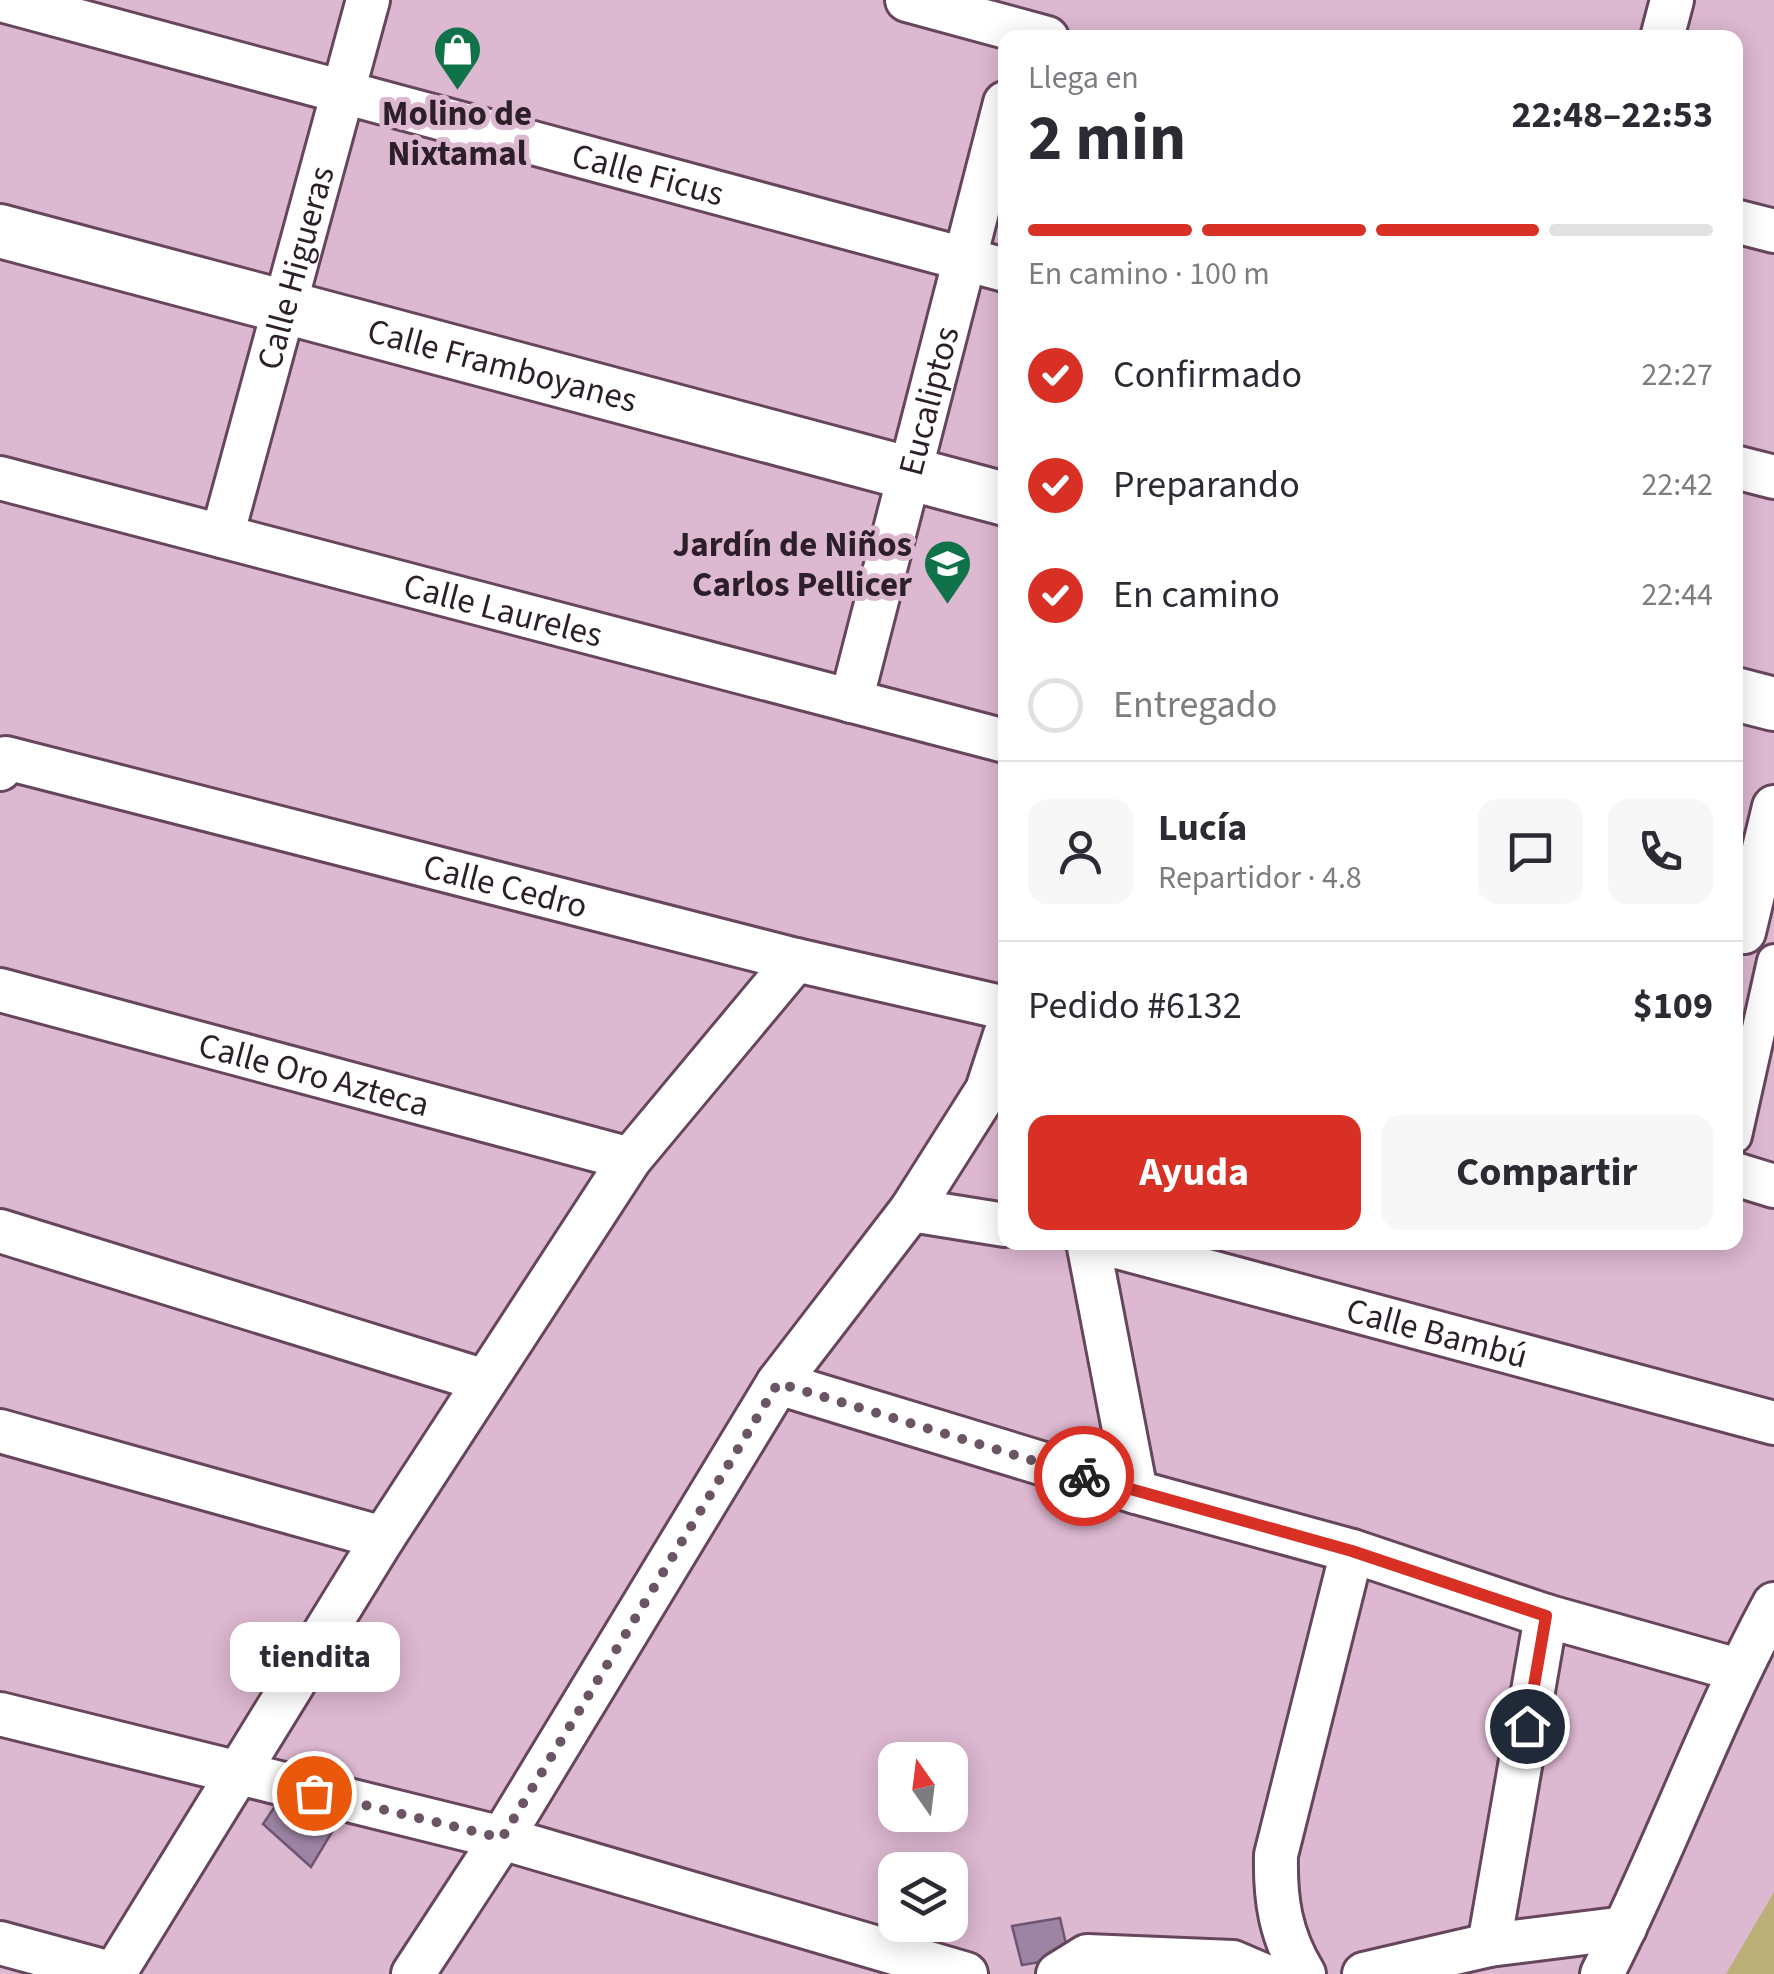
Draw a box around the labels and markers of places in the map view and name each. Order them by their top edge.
shop icon: Molino de Nixtamal [431,23,483,91]
place label: Molino de Nixtamal [382,89,532,179]
place label: Jardín de Niños Carlos Pellicer [673,520,912,610]
school or university icon: Jardín de Niños Carlos Pellicer [921,538,973,606]
callout: tiendita [229,1623,399,1693]
pin [1485,1684,1570,1769]
pin [272,1751,357,1836]

